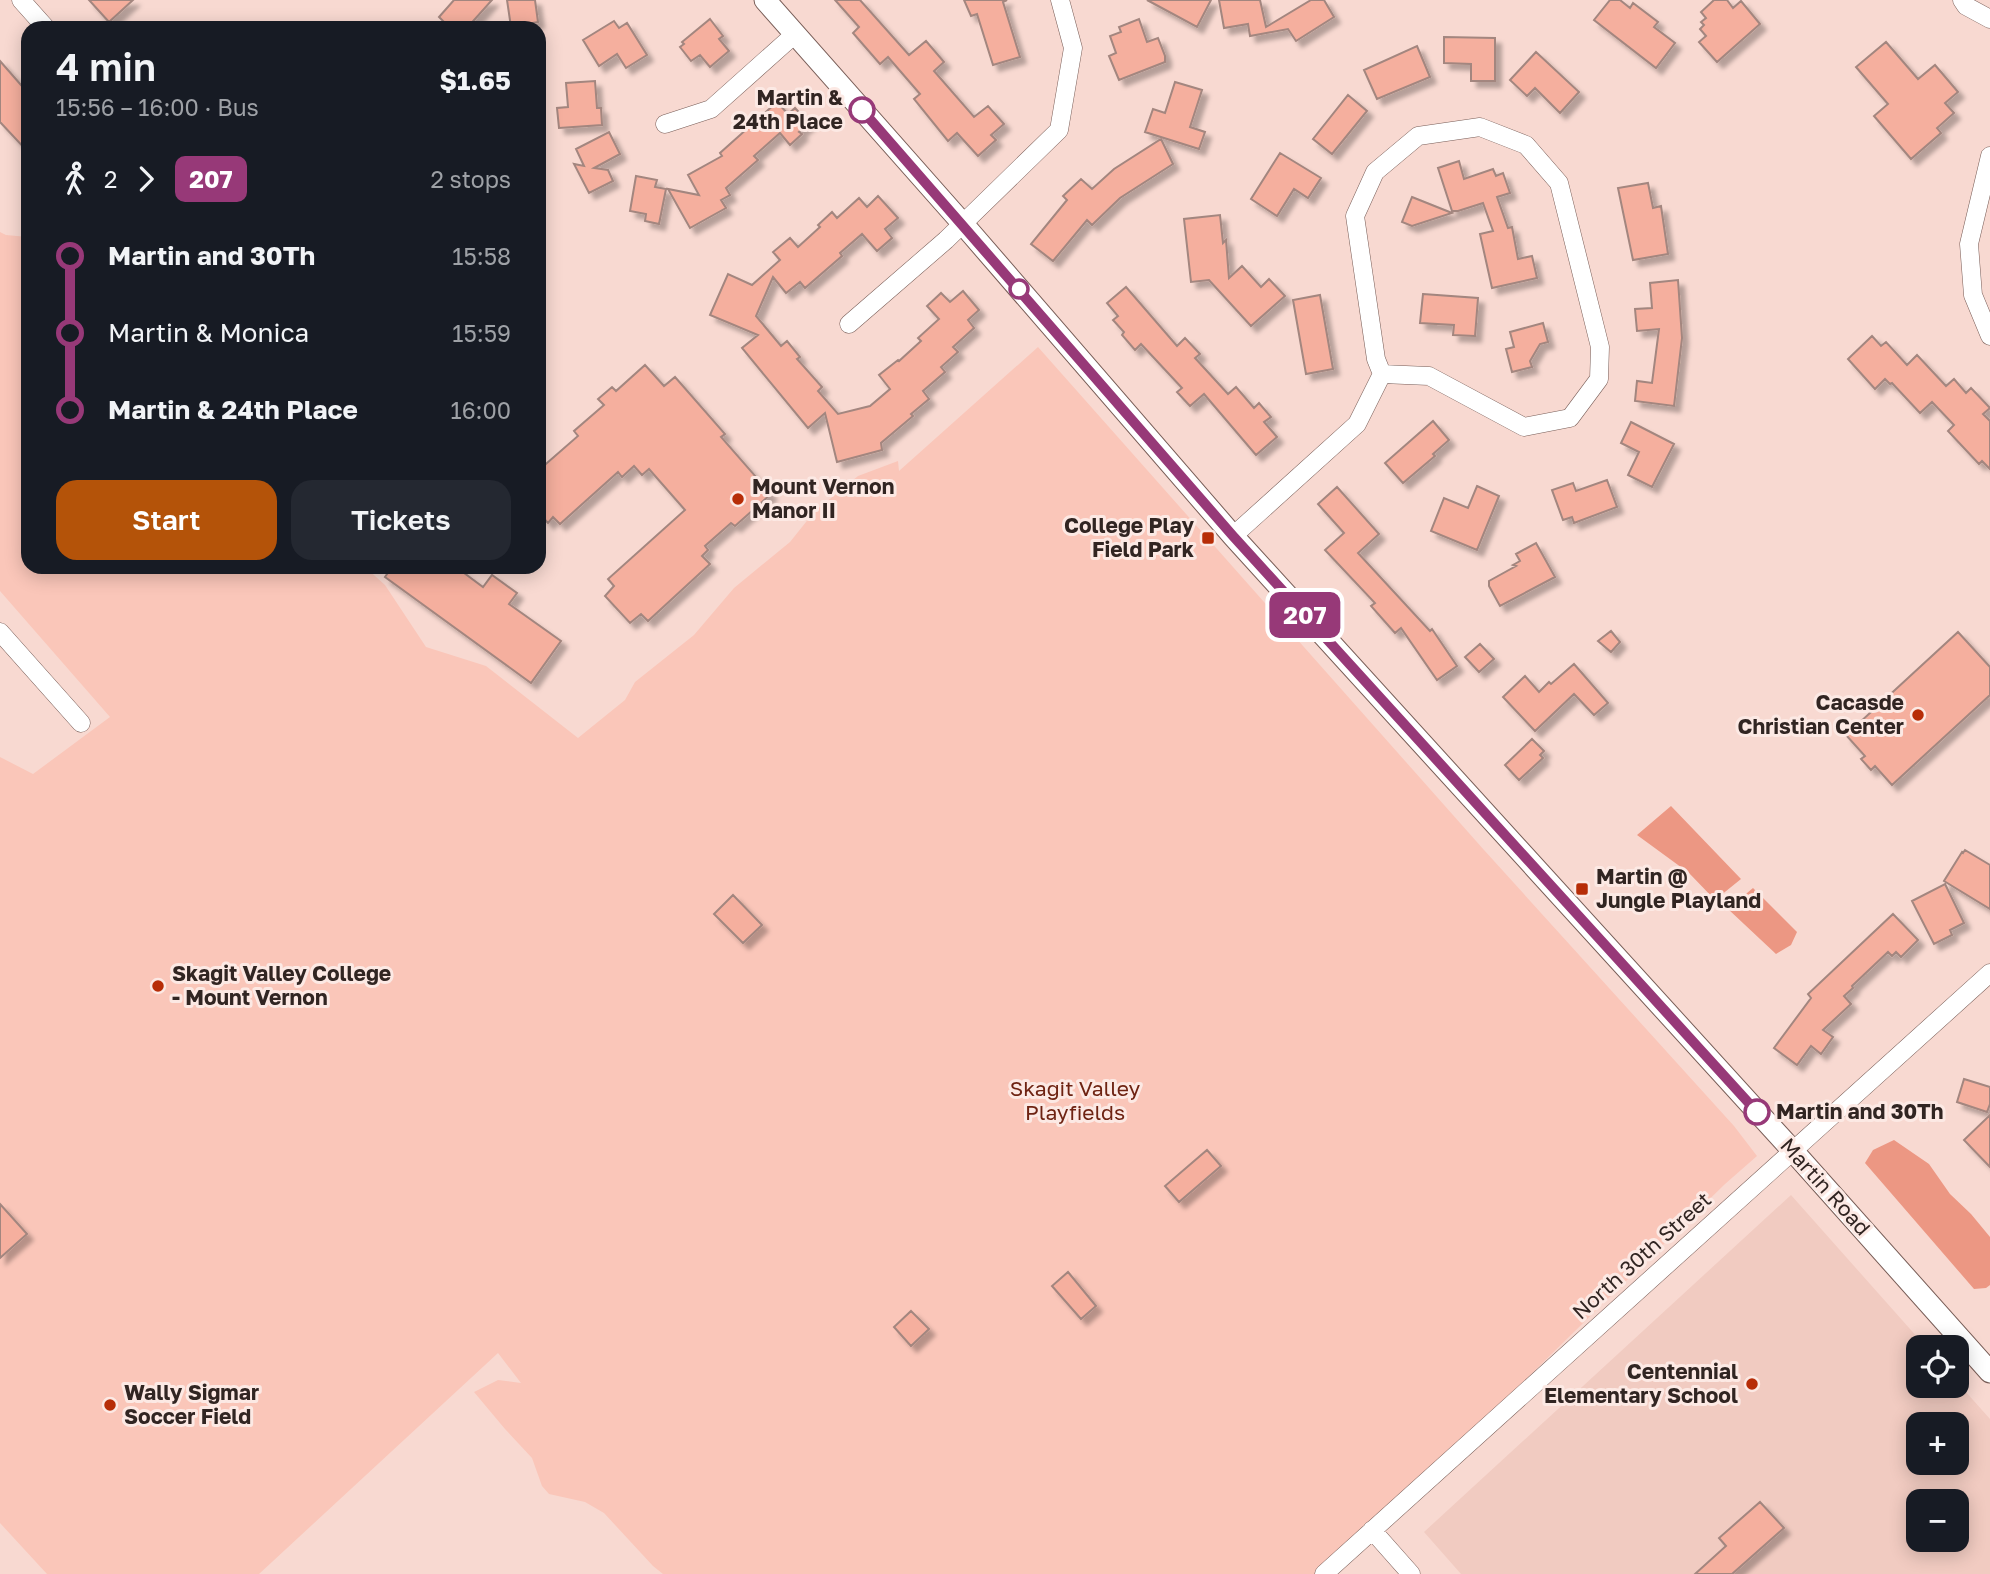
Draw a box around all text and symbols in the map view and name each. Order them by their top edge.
text: 4 min [56,44,156,89]
text: $1.65 [439,65,511,96]
place label: Martin & 24th Place [733,84,843,134]
text: 15:56 – 16:00 · Bus [56,93,259,121]
marker: Martin & 24th Place [849,97,875,123]
icon: walk [56,160,94,198]
icon: forward [127,160,165,198]
text: 207 [189,164,233,193]
text: 2 [104,165,117,193]
text: 2 stops [430,165,511,193]
text: Martin and 30Th [108,240,315,271]
text: 15:58 [452,242,511,270]
unlabelled marker [1009,279,1029,299]
text: Martin & Monica [108,317,309,348]
text: 15:59 [452,319,511,347]
text: Martin & 24th Place [108,394,358,425]
text: 16:00 [451,396,511,424]
place label: Mount Vernon Manor II [752,473,894,523]
button: Start [56,480,277,560]
button: Tickets [291,480,511,560]
marker: Mount Vernon Manor II [730,491,746,507]
place label: College Play Field Park [1064,512,1194,562]
marker: College Play Field Park [1200,530,1216,546]
line badge: 207 [1265,592,1345,638]
text: 207 [1283,600,1327,629]
place label: Cacasde Christian Center [1738,689,1904,739]
marker: Cacasde Christian Center [1910,707,1926,723]
place label: Martin @ Jungle Playland [1596,863,1761,913]
marker: Martin @ Jungle Playland [1574,881,1590,897]
place label: Skagit Valley College - Mount Vernon [172,960,391,1010]
marker: Skagit Valley College - Mount Vernon [150,978,166,994]
park label: Skagit Valley Playfields [1010,1075,1141,1125]
place label: Martin and 30Th [1776,1098,1943,1124]
marker: Martin and 30Th [1744,1099,1770,1125]
street label: Martin Road [1775,1132,1876,1240]
street label: North 30th Street [1567,1186,1716,1324]
map controls [1906,1335,1969,1552]
button: locate [1906,1335,1969,1398]
place label: Centennial Elementary School [1544,1358,1738,1408]
marker: Centennial Elementary School [1744,1376,1760,1392]
place label: Wally Sigmar Soccer Field [124,1379,259,1429]
marker: Wally Sigmar Soccer Field [102,1397,118,1413]
button: + [1906,1412,1969,1475]
button: − [1906,1489,1969,1552]

